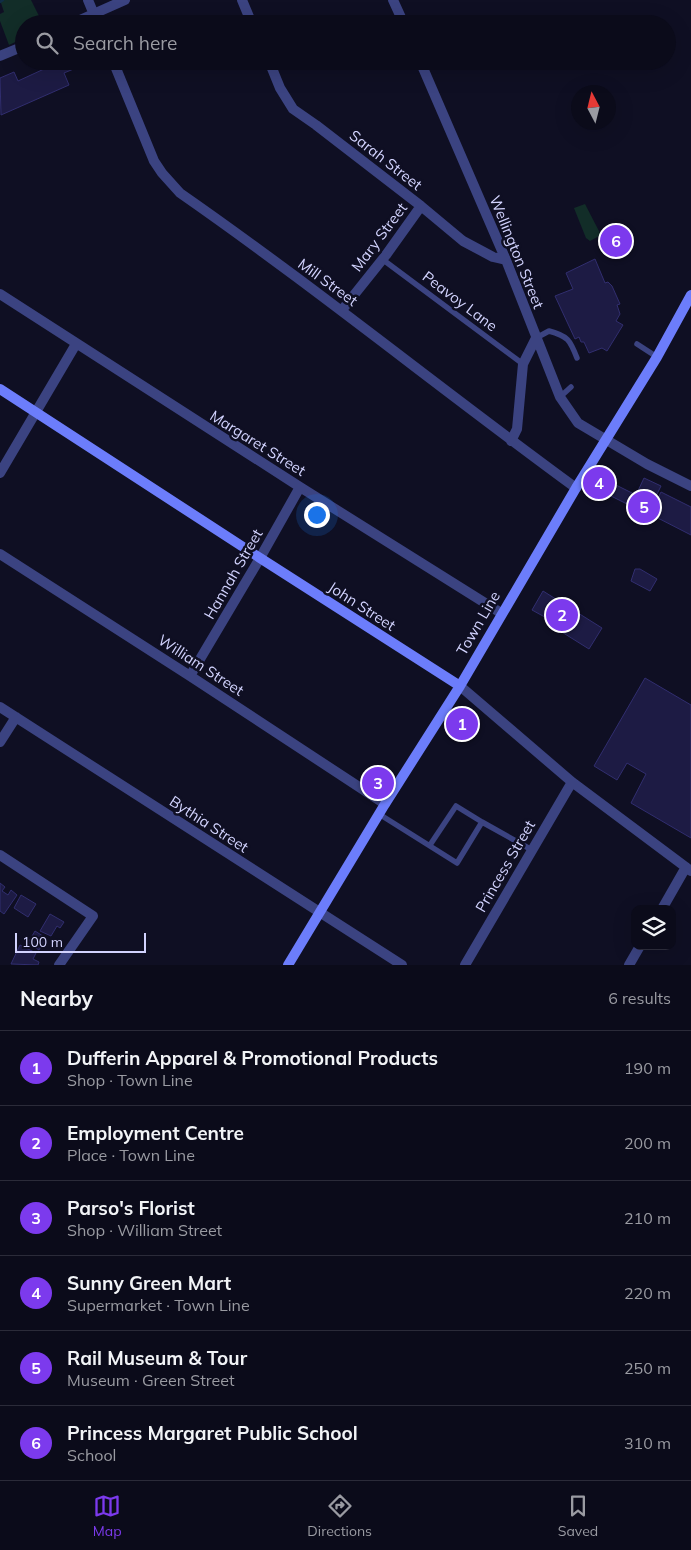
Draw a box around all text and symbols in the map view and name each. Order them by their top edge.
search box [15,15,676,70]
icon: search [33,29,61,57]
text: Search here [73,31,177,55]
north arrow [571,85,616,130]
street label: Sarah Street [346,126,426,194]
street label: Wellington Street [486,193,548,311]
street label: Mary Street [347,199,411,275]
pin: 6 [600,222,632,260]
street label: Mill Street [295,254,361,310]
street label: Peavoy Lane [419,267,501,335]
street label: Margaret Street [207,406,309,480]
pin: 4 [583,464,615,502]
pin: 5 [628,488,660,526]
your location [304,502,330,528]
street label: Hannah Street [199,525,267,623]
street label: John Street [325,577,399,635]
street label: Town Line [452,588,504,658]
pin: 2 [546,596,578,634]
street label: William Street [155,630,247,700]
pin: 1 [446,705,478,743]
pin: 3 [362,764,394,802]
street label: Bythia Street [166,791,252,857]
street label: Princess Street [471,817,539,915]
map controls [631,905,676,950]
button: layers [631,905,676,950]
scale bar [15,930,146,953]
text: 100 m [22,933,63,951]
text: Nearby [20,985,93,1011]
text: 6 results [608,988,671,1008]
text: Dufferin Apparel & Promotional Products [67,1046,438,1070]
text: 1 [31,1058,41,1078]
text: 190 m [624,1058,671,1078]
text: Shop · Town Line [67,1070,193,1090]
text: Employment Centre [67,1121,244,1145]
text: 2 [31,1133,41,1153]
text: 200 m [624,1133,671,1153]
text: Place · Town Line [67,1145,195,1165]
text: Parso's Florist [67,1196,195,1220]
text: 3 [31,1208,41,1228]
text: 210 m [624,1208,671,1228]
text: Shop · William Street [67,1220,222,1240]
text: Sunny Green Mart [67,1271,231,1295]
text: 4 [31,1283,41,1303]
text: 220 m [624,1283,671,1303]
text: Supermarket · Town Line [67,1295,250,1315]
text: Rail Museum & Tour [67,1346,247,1370]
text: 5 [31,1358,41,1378]
text: 250 m [624,1358,671,1378]
text: Museum · Green Street [67,1370,235,1390]
text: Princess Margaret Public School [67,1421,358,1445]
text: 6 [31,1433,41,1453]
text: 310 m [624,1433,671,1453]
text: School [67,1445,116,1465]
tab: Map [93,1492,122,1540]
tab: Directions [307,1492,372,1540]
tab: Saved [558,1492,598,1540]

